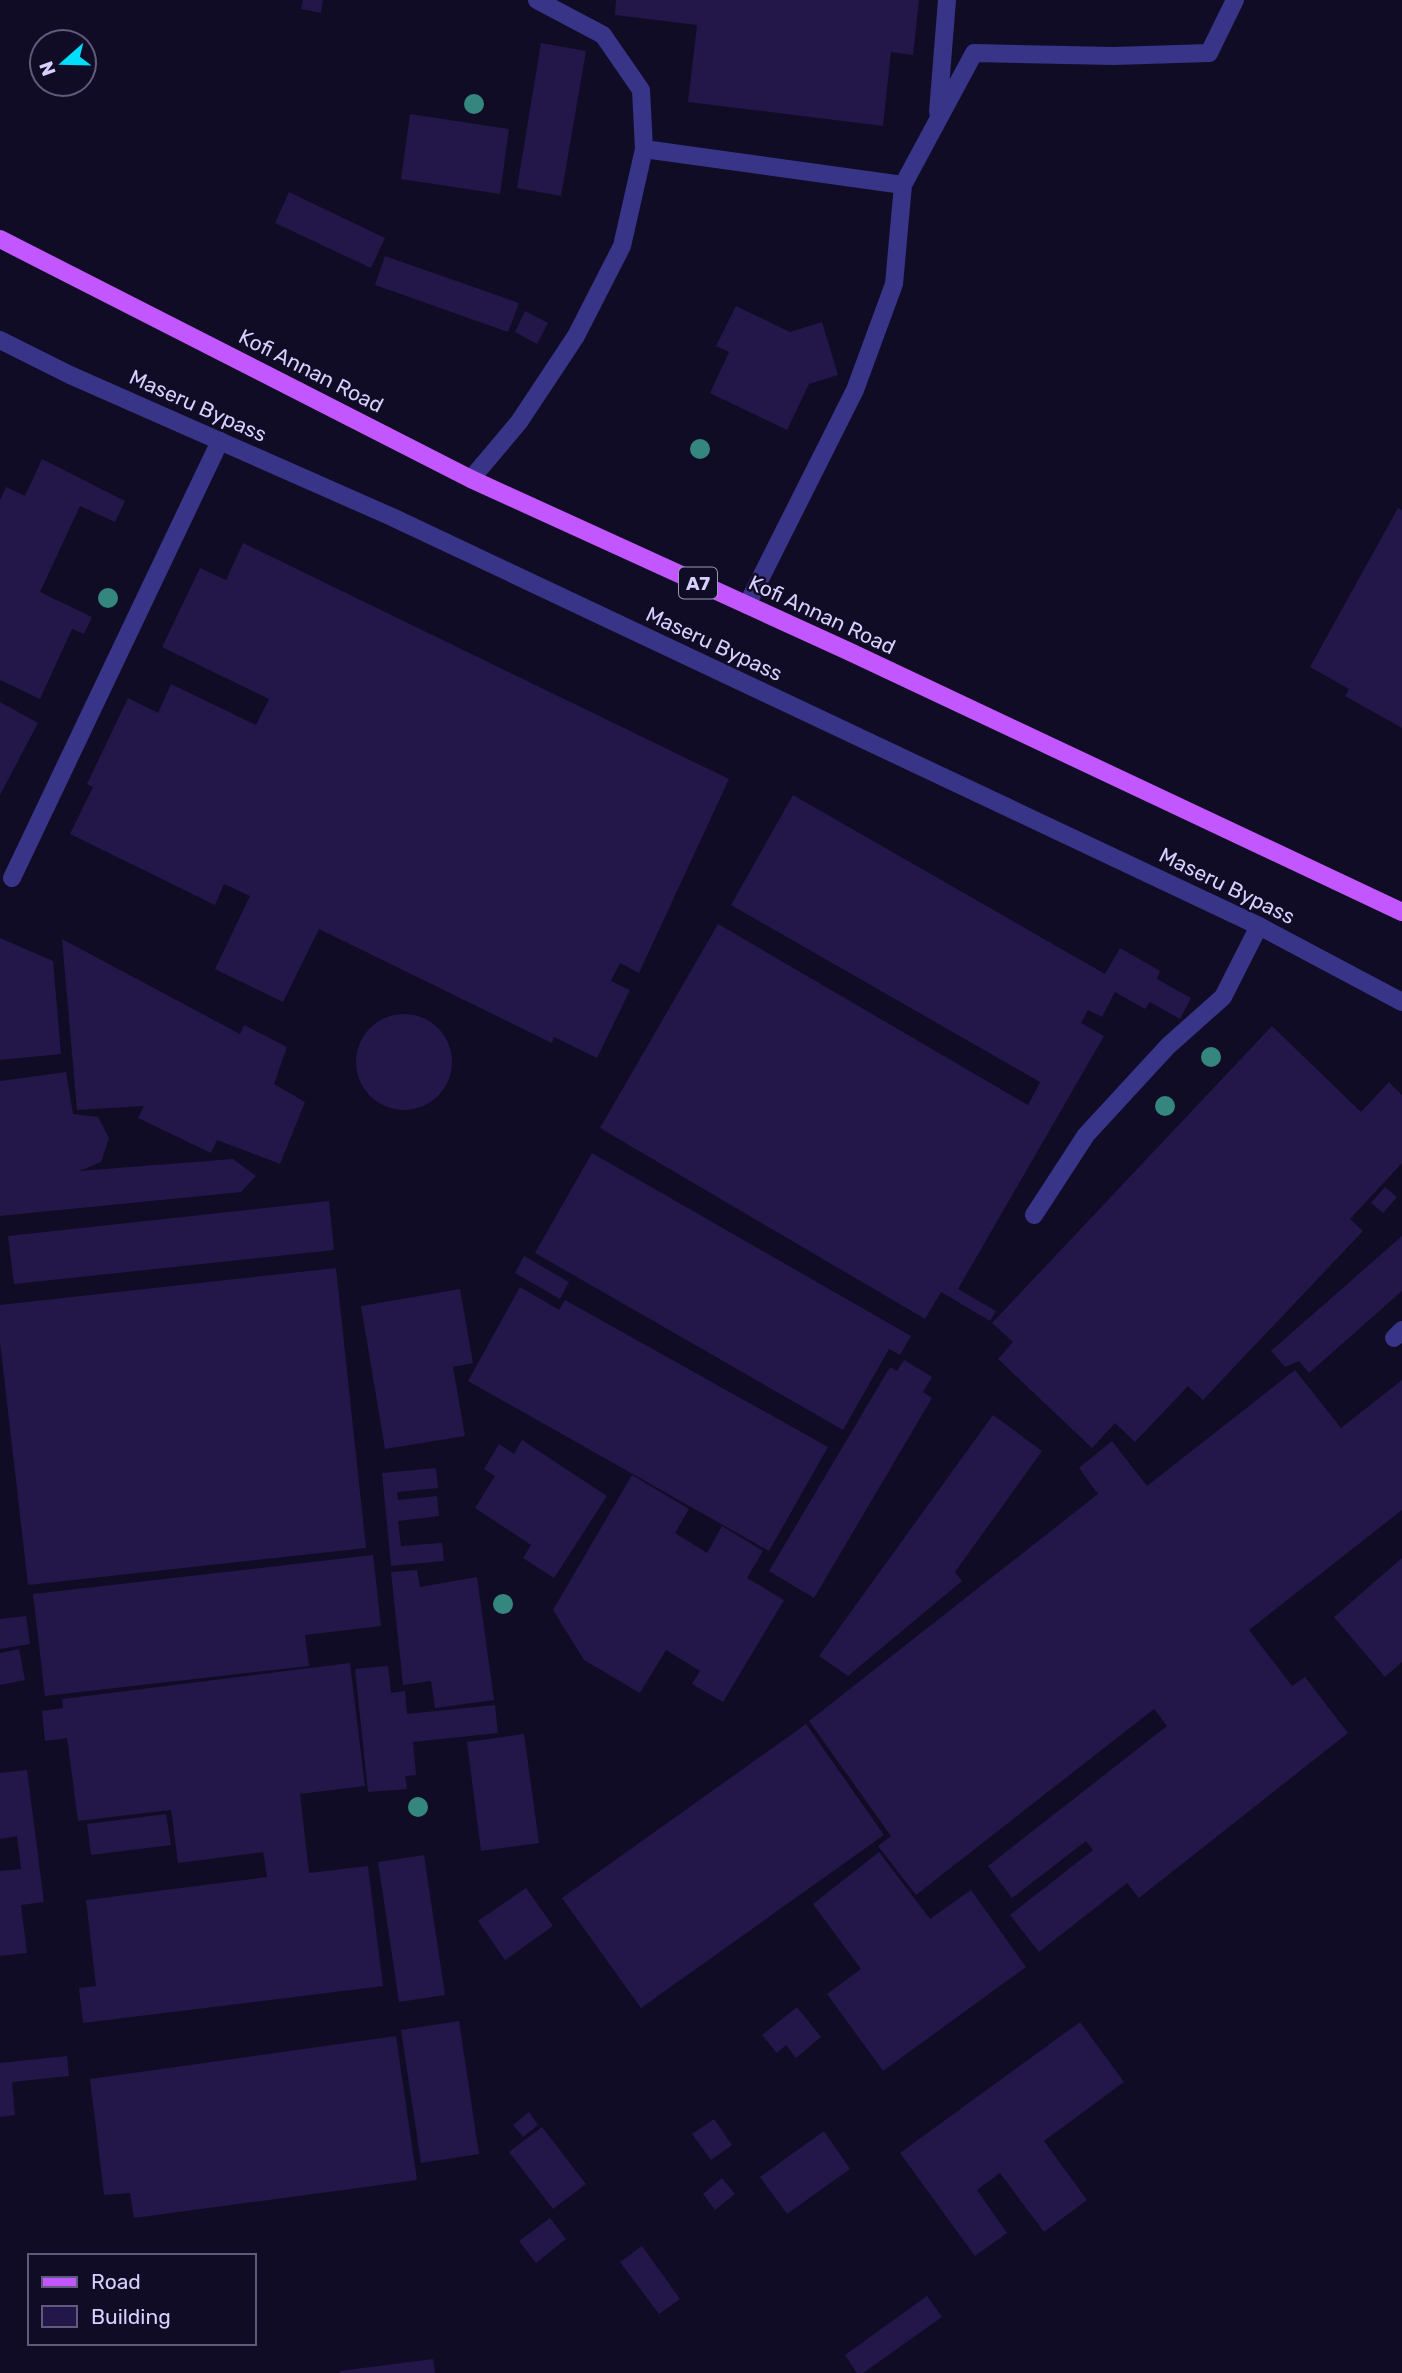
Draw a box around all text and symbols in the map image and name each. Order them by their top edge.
north arrow [28,28,98,98]
text: N [34,58,61,79]
street label: Kofi Annan Road [235,323,388,418]
street label: Maseru Bypass [126,364,271,447]
road number: A7 [679,568,717,598]
street label: Kofi Annan Road [745,570,899,659]
street label: Maseru Bypass [642,601,786,686]
street label: Maseru Bypass [1155,842,1299,929]
legend [28,2254,256,2345]
text: Road [91,2269,141,2294]
text: Building [91,2304,171,2329]

